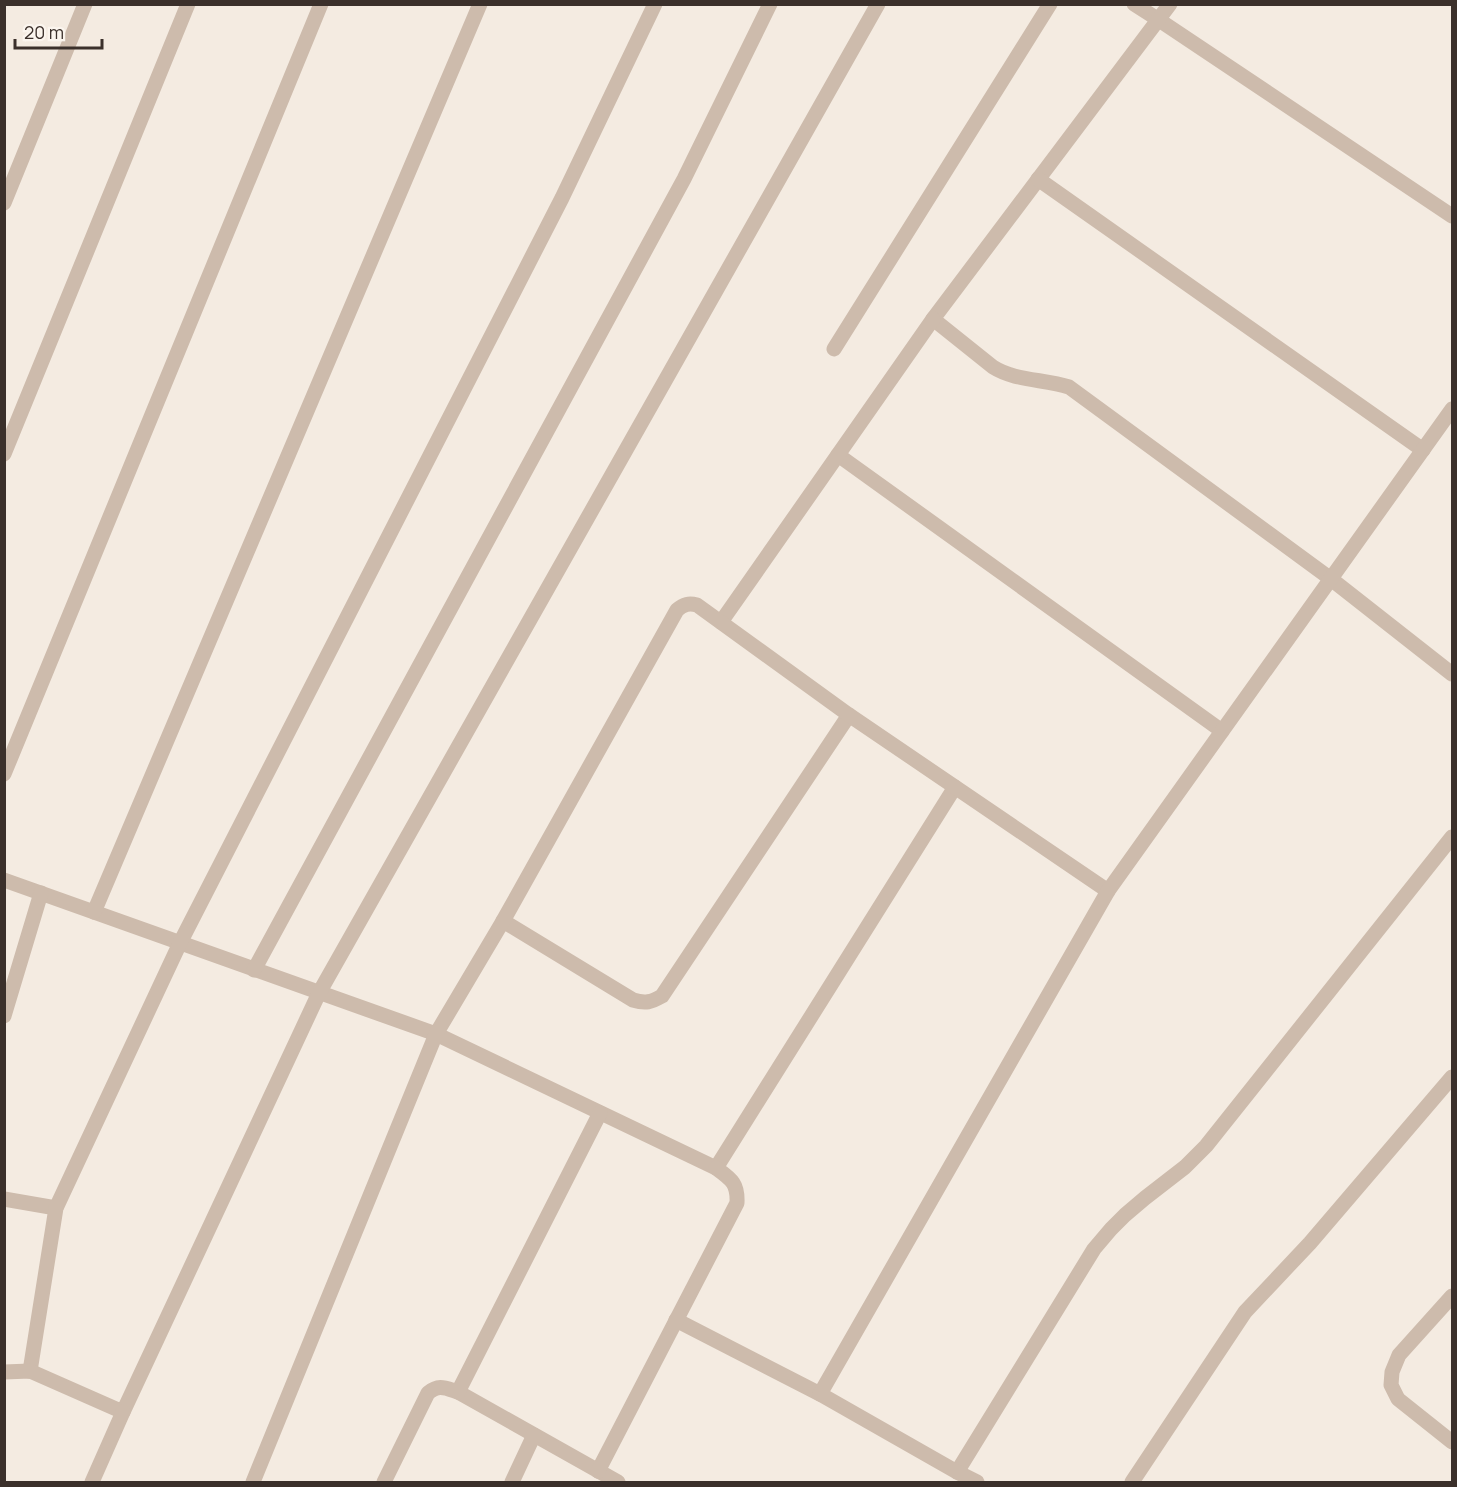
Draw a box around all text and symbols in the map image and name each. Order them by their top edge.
scale bar [15,12,102,50]
text: 20 m [24,20,64,44]

